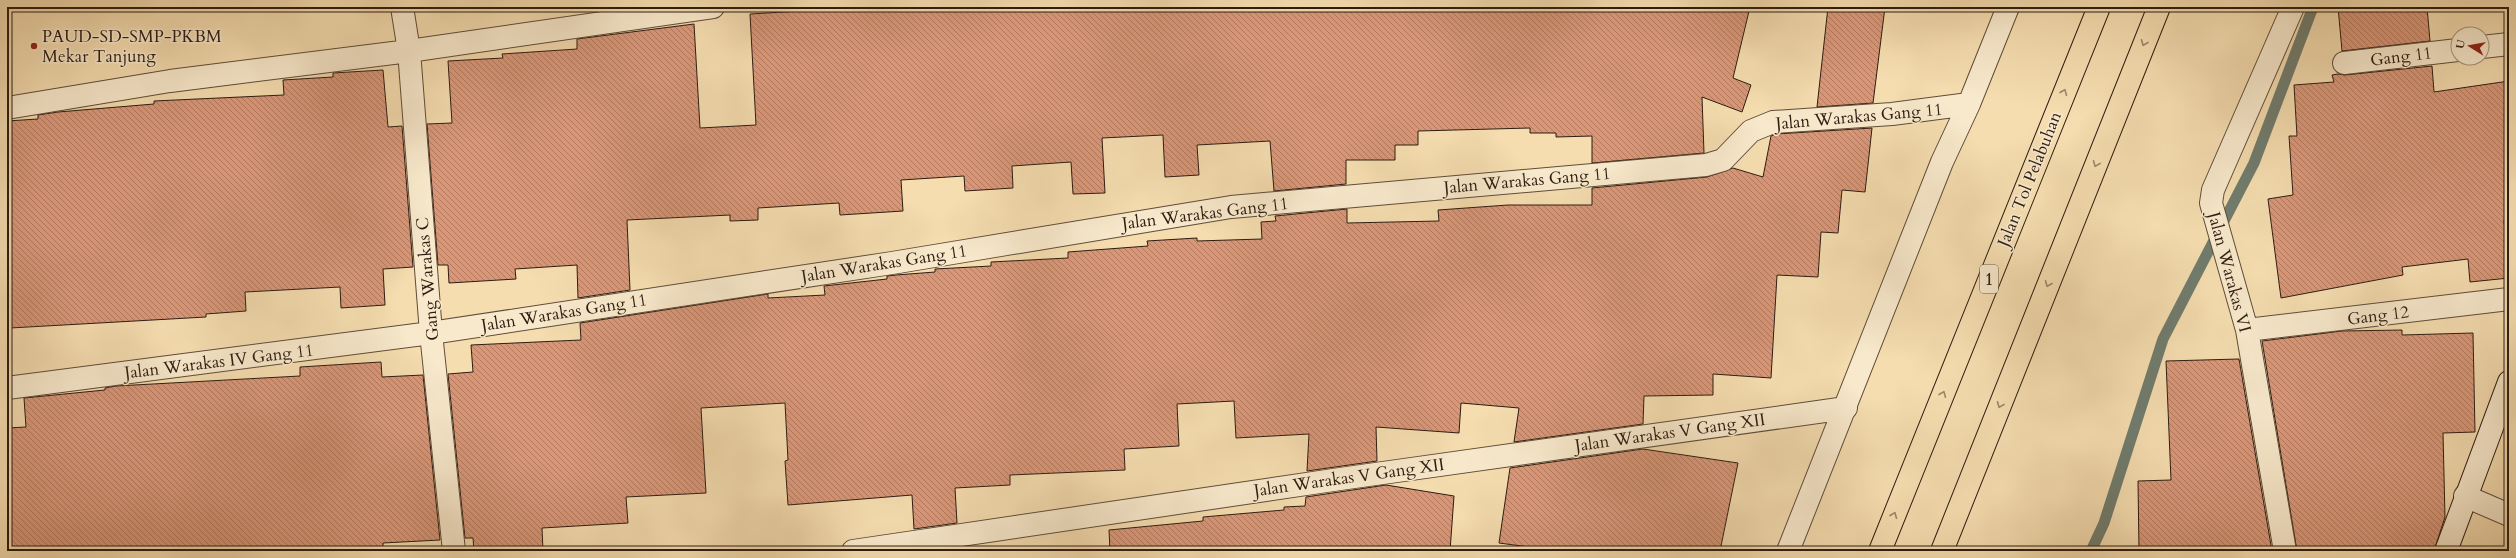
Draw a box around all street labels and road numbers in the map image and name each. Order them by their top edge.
street label: Gang 11 [2369,41,2433,72]
street label: Jalan Warakas Gang 11 [1772,98,1943,136]
street label: Jalan Tol Pelabuhan [1991,108,2067,253]
street label: Jalan Warakas Gang 11 [1440,162,1611,200]
street label: Jalan Warakas Gang 11 [1118,192,1290,235]
street label: Jalan Warakas VI [2202,207,2257,335]
street label: Gang Warakas C [411,216,444,342]
street label: Jalan Warakas Gang 11 [797,239,969,288]
road number: 1 [1980,265,1998,293]
street label: Jalan Warakas Gang 11 [477,288,649,337]
street label: Gang 12 [2346,300,2411,331]
street label: Jalan Warakas IV Gang 11 [120,338,315,385]
street label: Jalan Warakas V Gang XII [1570,408,1767,458]
street label: Jalan Warakas V Gang XII [1249,453,1446,503]

